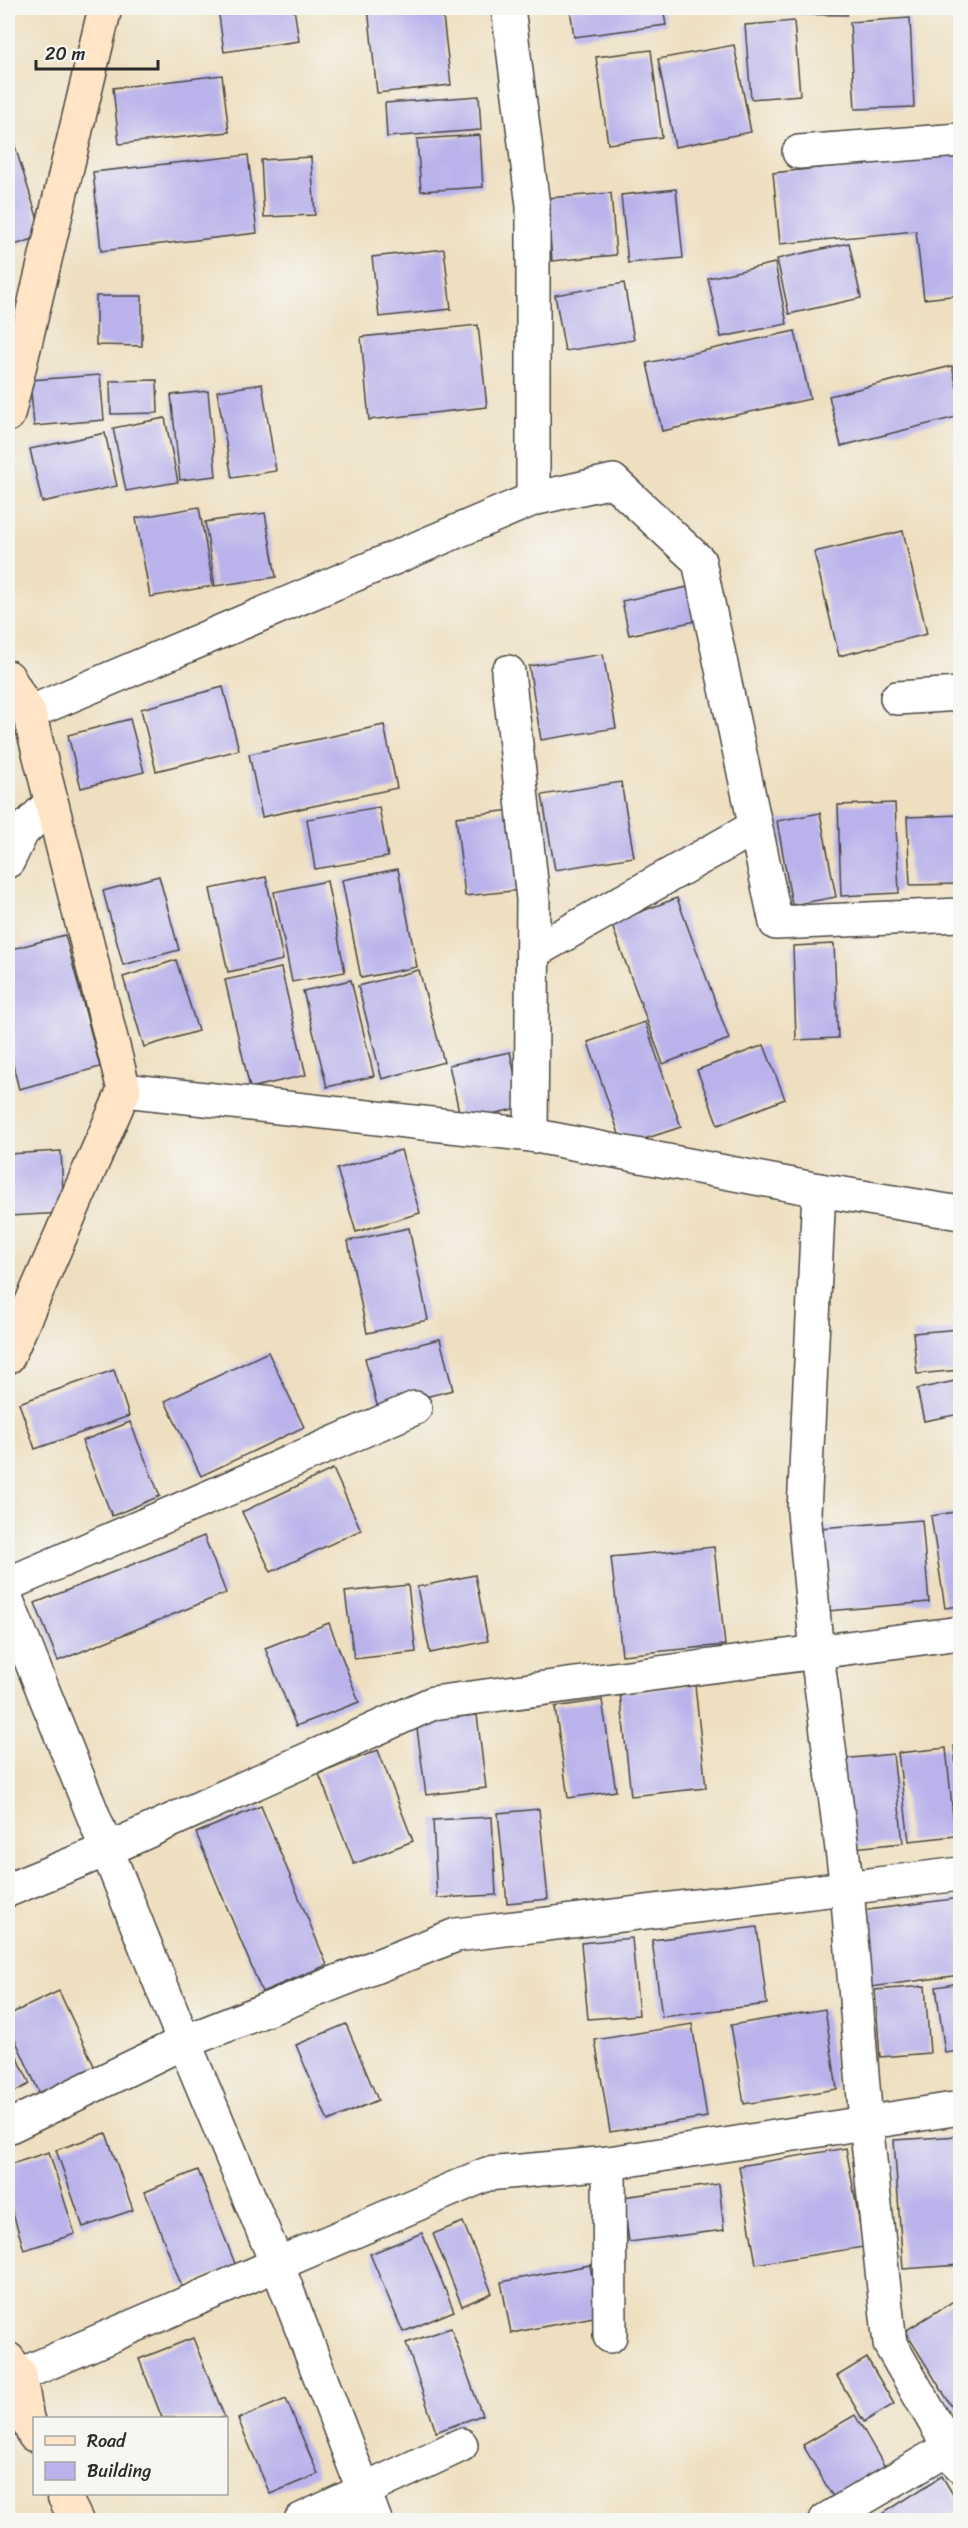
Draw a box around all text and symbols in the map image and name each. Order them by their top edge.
scale bar [36,33,158,71]
text: 20 m [45,38,85,70]
legend [33,2417,228,2495]
text: Road [87,2425,127,2457]
text: Building [87,2455,151,2487]

